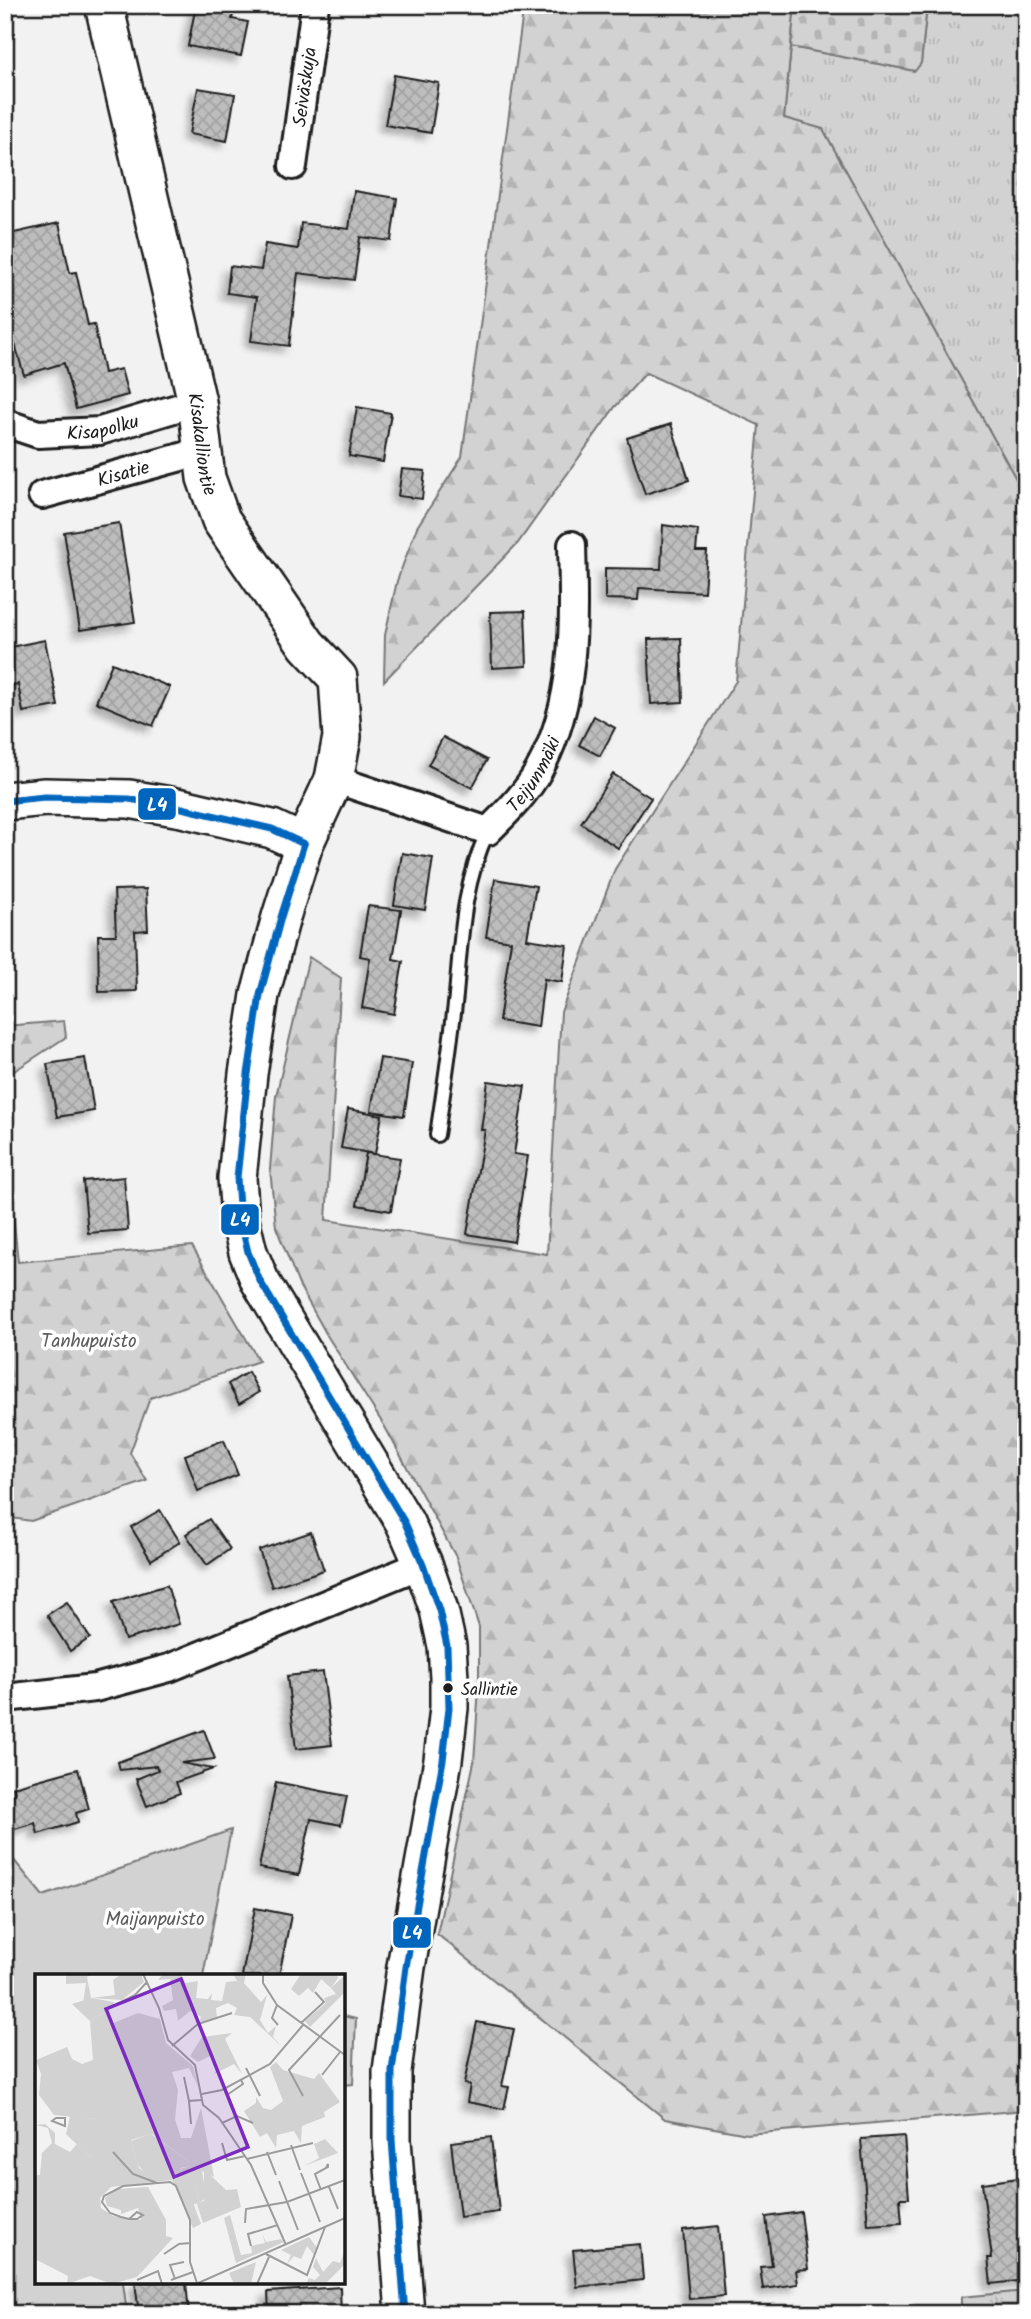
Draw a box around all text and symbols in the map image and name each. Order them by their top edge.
street label: Seiväskuja [286,45,326,129]
street label: Kisakalliontie [178,390,224,501]
street label: Kisapolku [66,407,143,450]
street label: Kisatie [94,453,154,496]
street label: Teijunmäki [500,731,570,820]
line badge: L4 [137,787,177,821]
text: L4 [147,791,168,821]
line badge: L4 [220,1203,260,1236]
text: L4 [230,1206,251,1236]
park label: Tanhupuisto [41,1327,137,1357]
place label: Sallintie [461,1677,518,1704]
marker: Sallintie [441,1681,455,1695]
park label: Maijanpuisto [105,1905,205,1935]
line badge: L4 [392,1916,432,1949]
text: L4 [402,1919,423,1949]
inset map [35,1974,345,2284]

